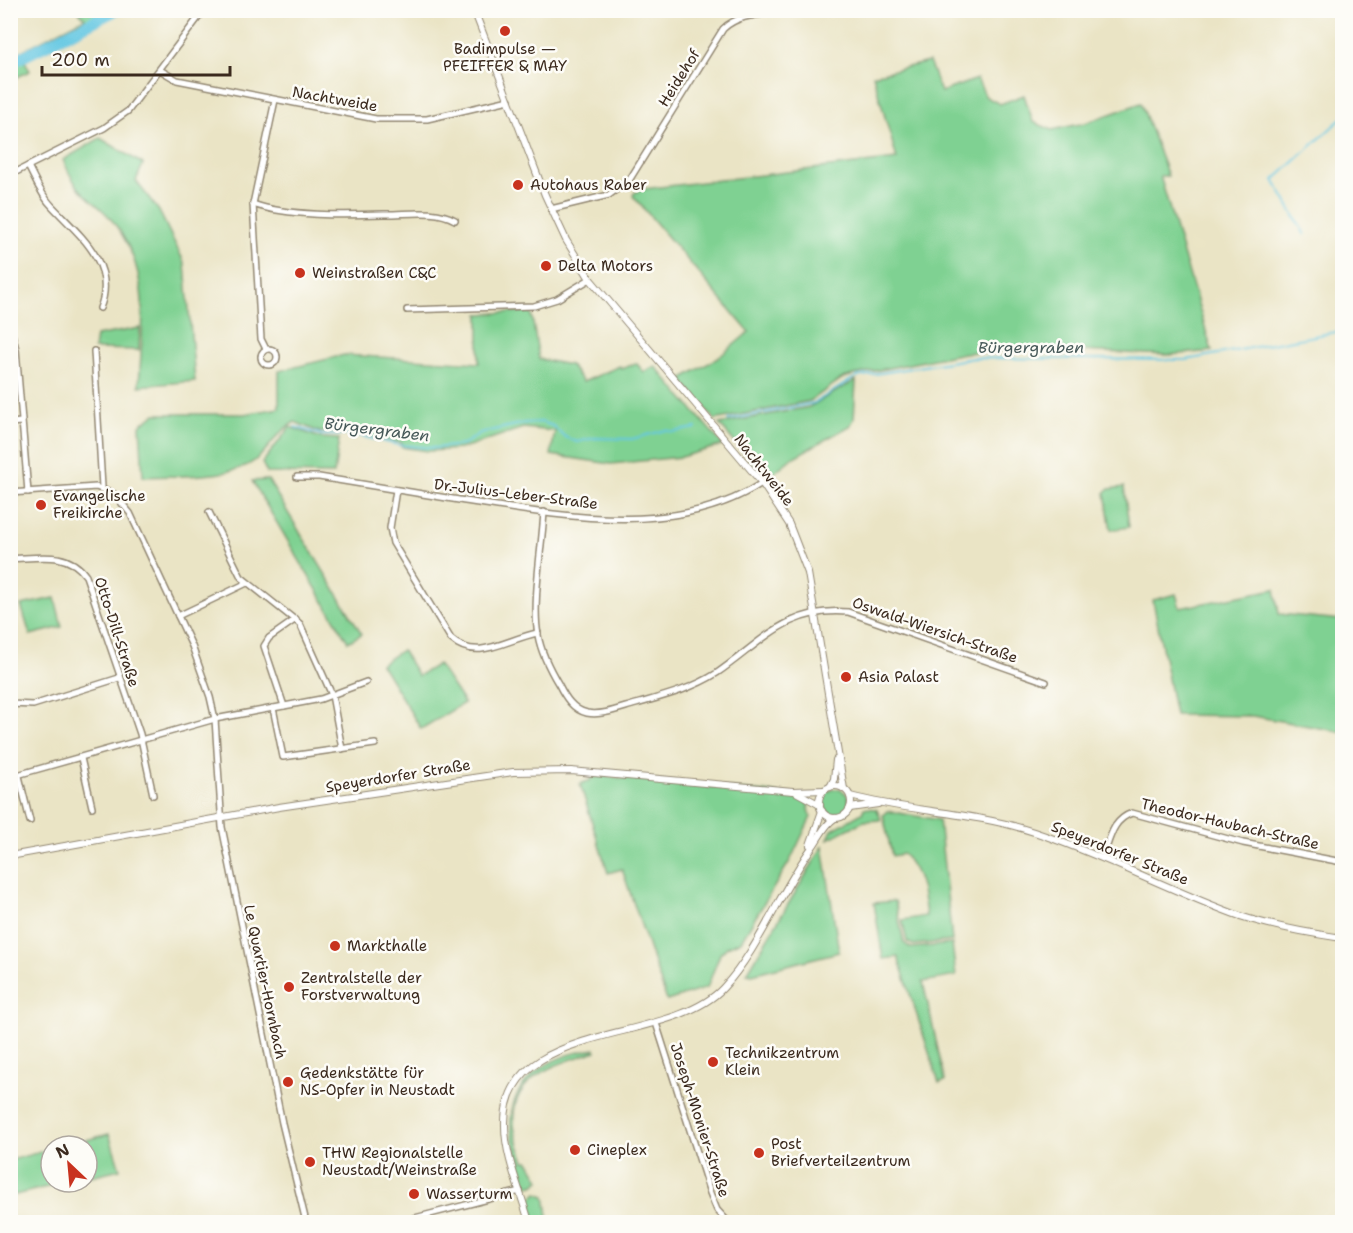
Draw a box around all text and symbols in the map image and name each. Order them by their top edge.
marker: Badimpulse — PFEIFFER & MAY [498,24,512,38]
scale bar [42,39,230,77]
place label: Badimpulse — PFEIFFER & MAY [443,39,567,76]
street label: Heidehof [653,45,705,111]
text: 200 m [51,48,110,72]
street label: Nachtweide [291,82,379,116]
place label: Autohaus Raber [530,175,647,195]
marker: Autohaus Raber [511,178,525,192]
place label: Delta Motors [558,256,653,276]
marker: Delta Motors [539,259,553,273]
place label: Weinstraßen C&C [312,263,436,283]
marker: Weinstraßen C&C [293,266,307,280]
water label: Bürgergraben [978,337,1084,358]
water label: Bürgergraben [323,413,431,446]
street label: Nachtweide [729,430,799,510]
street label: Dr.-Julius-Leber-Straße [433,474,599,514]
place label: Evangelische Freikirche [53,486,146,523]
marker: Evangelische Freikirche [34,498,48,512]
street label: Otto-Dill-Straße [90,574,144,690]
street label: Oswald-Wiersich-Straße [850,592,1020,668]
place label: Asia Palast [858,667,939,687]
marker: Asia Palast [839,670,853,684]
street label: Speyerdorfer Straße [324,755,472,797]
street label: Theodor-Haubach-Straße [1139,794,1321,854]
street label: Speyerdorfer Straße [1048,816,1192,890]
street label: Le Quartier-Hornbach [239,903,291,1061]
place label: Markthalle [347,936,427,956]
marker: Markthalle [328,939,342,953]
place label: Zentralstelle der Forstverwaltung [301,968,422,1005]
marker: Zentralstelle der Forstverwaltung [282,980,296,994]
street label: Joseph-Monier-Straße [666,1040,734,1200]
place label: Technikzentrum Klein [725,1043,839,1080]
marker: Technikzentrum Klein [706,1055,720,1069]
place label: Gedenkstätte für NS-Opfer in Neustadt [300,1063,455,1100]
marker: Gedenkstätte für NS-Opfer in Neustadt [281,1075,295,1089]
north arrow [39,1134,99,1194]
place label: Post Briefverteilzentrum [771,1134,911,1171]
text: N [52,1139,73,1163]
place label: Cineplex [587,1140,647,1160]
place label: THW Regionalstelle Neustadt/Weinstraße [322,1143,477,1180]
marker: Cineplex [568,1143,582,1157]
marker: Post Briefverteilzentrum [752,1146,766,1160]
marker: THW Regionalstelle Neustadt/Weinstraße [303,1155,317,1169]
place label: Wasserturm [426,1184,513,1204]
marker: Wasserturm [407,1187,421,1201]

